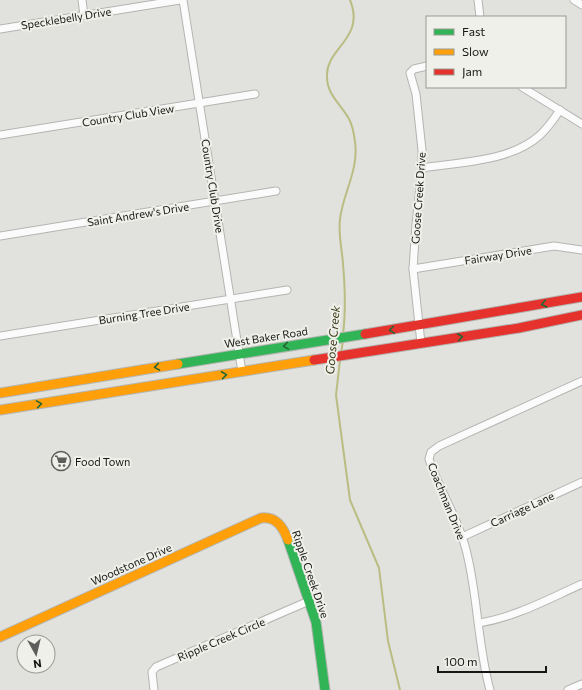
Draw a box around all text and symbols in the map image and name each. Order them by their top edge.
street label: Specklebelly Drive [20,4,112,32]
legend [426,16,566,88]
text: Fast [462,24,485,38]
text: Slow [462,44,489,58]
text: Jam [462,64,482,79]
street label: Country Club View [81,101,175,129]
street label: Country Club Drive [199,138,227,234]
street label: Goose Creek Drive [408,151,428,244]
street label: Saint Andrew's Drive [86,200,190,228]
street label: Fairway Drive [464,243,533,267]
street label: Burning Tree Drive [98,299,191,327]
one-way arrow [541,300,547,308]
water label: Goose Creek [322,304,342,375]
street label: West Baker Road [223,324,309,350]
one-way arrow [389,325,395,334]
one-way arrow [457,333,463,342]
one-way arrow [283,341,289,350]
one-way arrow [154,362,161,371]
one-way arrow [221,371,228,379]
one-way arrow [35,400,42,409]
supermarket icon: Food Town [50,450,72,472]
place label: Food Town [75,455,130,468]
street label: Coachman Drive [426,461,468,542]
street label: Carriage Lane [488,489,556,529]
street label: Ripple Creek Drive [290,528,332,620]
street label: Woodstone Drive [89,540,173,588]
street label: Ripple Creek Circle [175,615,267,663]
north arrow [16,634,56,674]
scale bar [438,648,546,674]
text: 100 m [444,654,478,668]
text: N [32,657,42,671]

